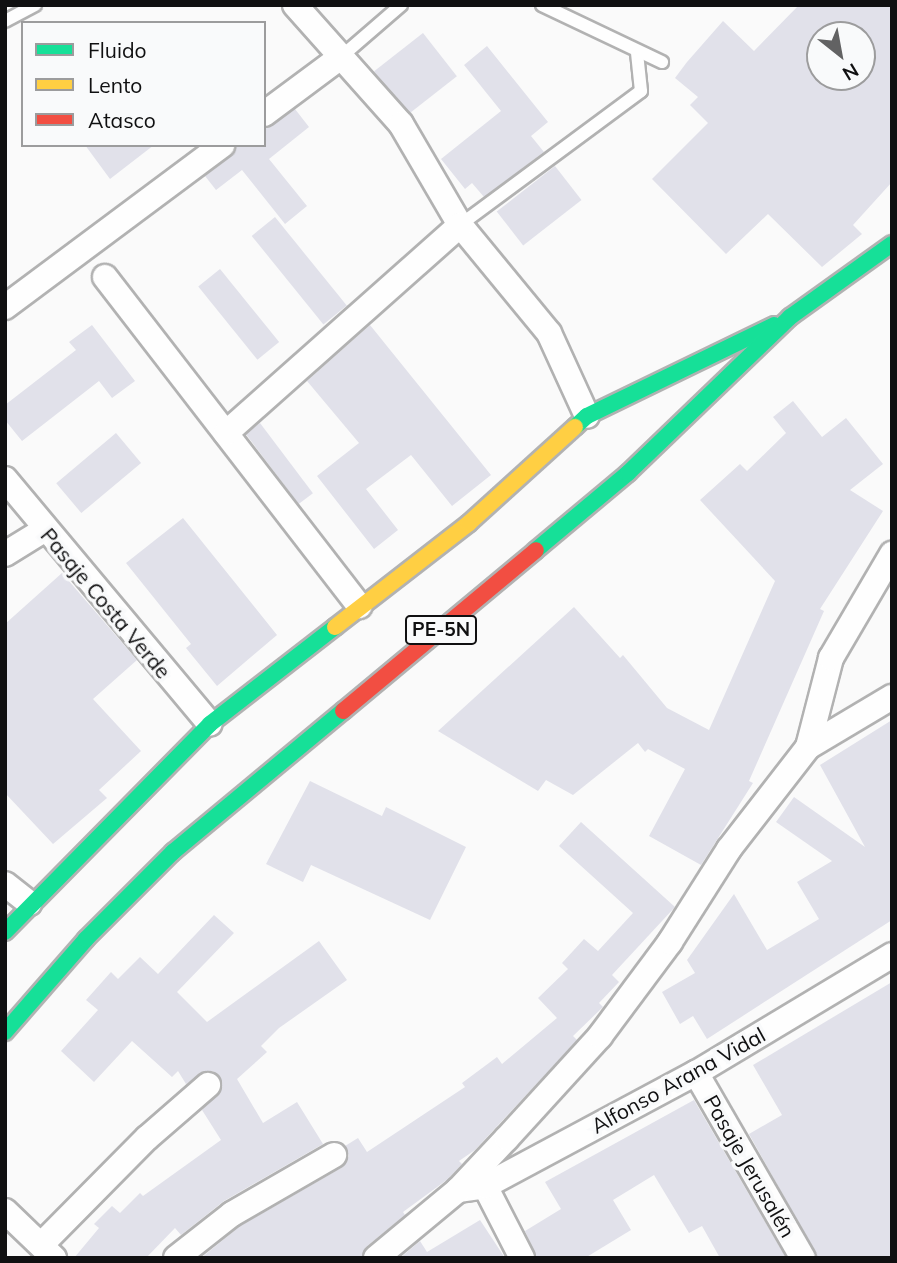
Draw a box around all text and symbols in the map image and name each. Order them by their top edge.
legend [21,21,266,147]
north arrow [806,21,876,91]
text: Fluido [88,37,147,63]
text: N [838,58,863,86]
text: Lento [88,72,142,98]
text: Atasco [88,107,156,133]
street label: Pasaje Costa Verde [36,523,176,683]
road number: PE-5N [404,614,478,646]
street label: Alfonso Arana Vidal [587,1022,769,1138]
street label: Pasaje Jerusalén [699,1090,801,1242]

